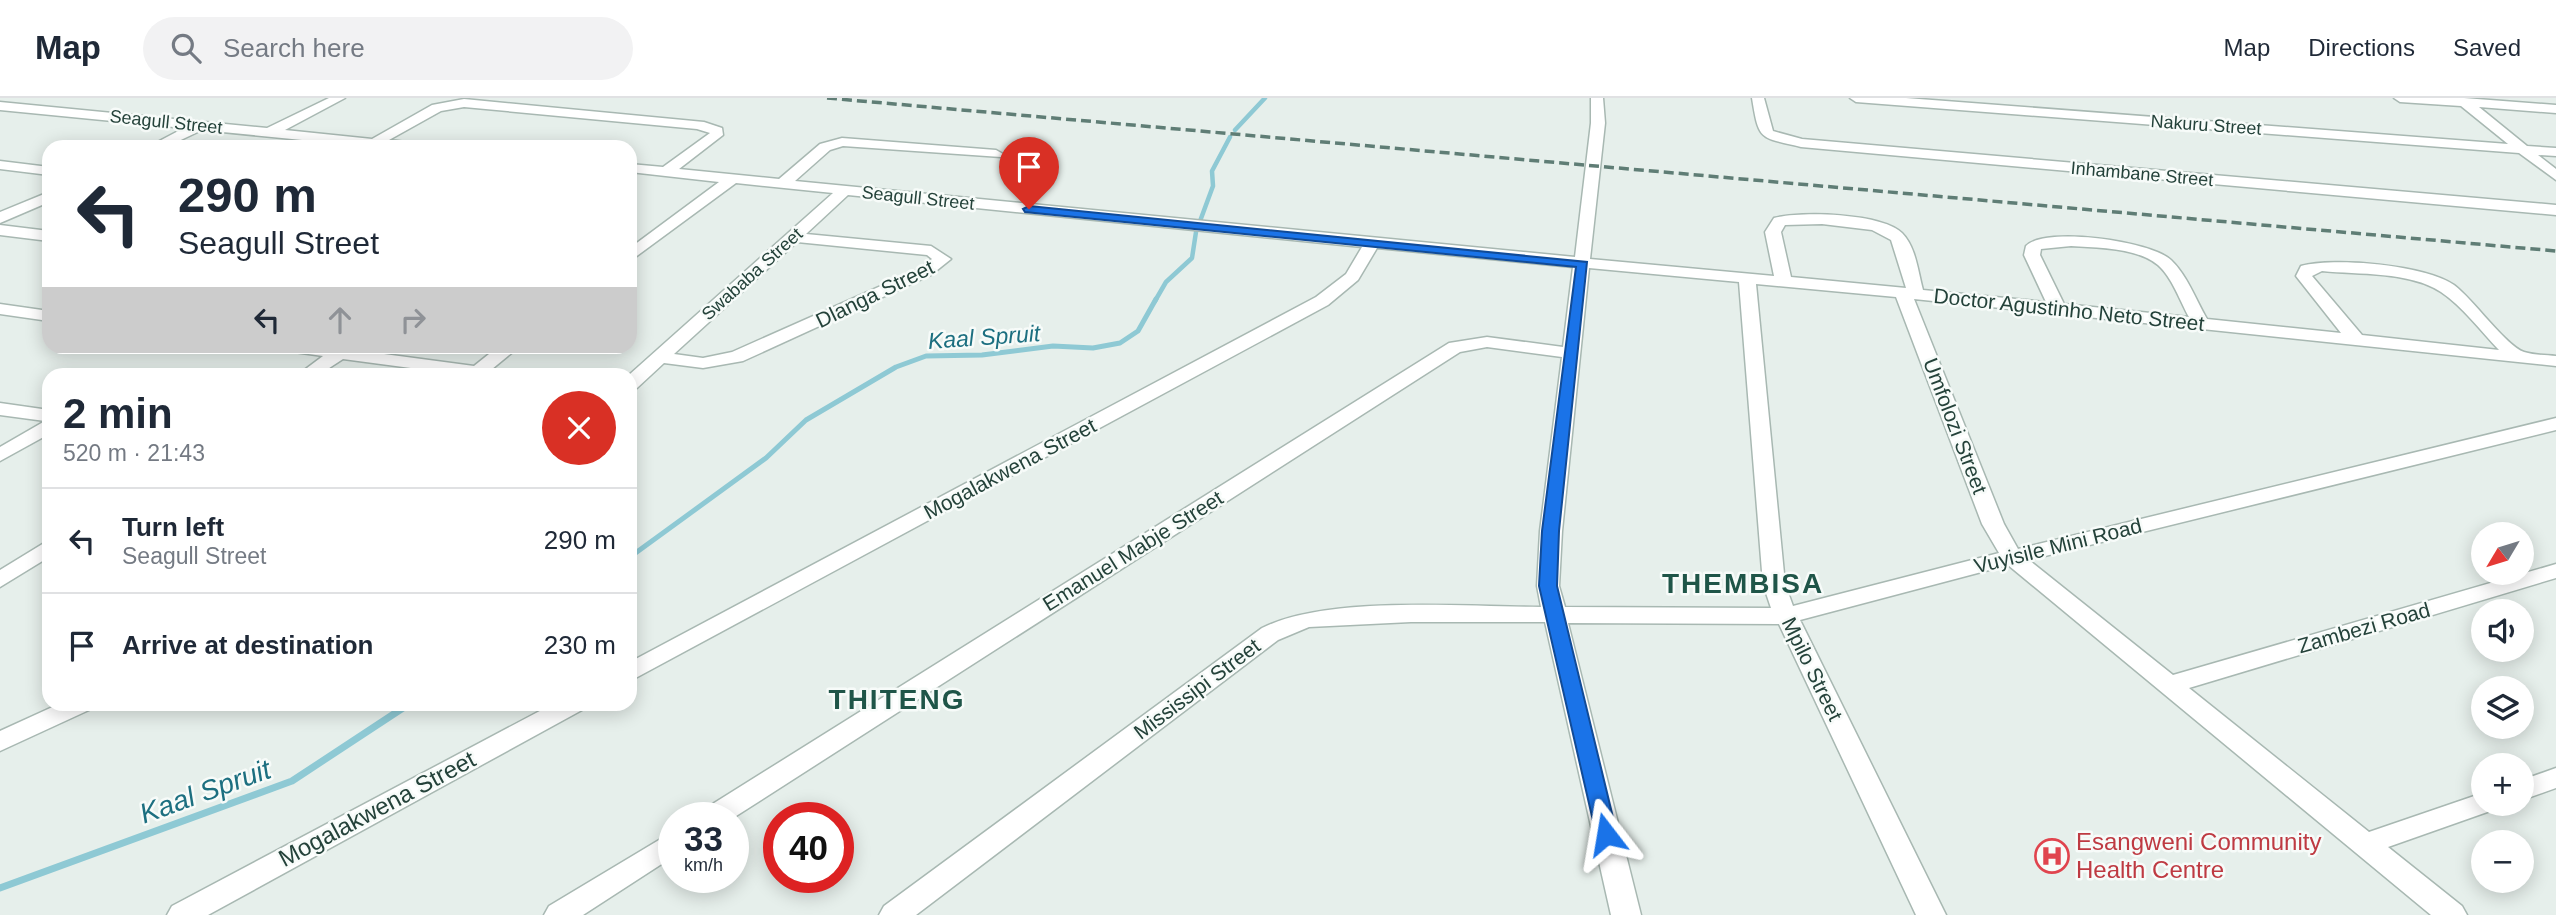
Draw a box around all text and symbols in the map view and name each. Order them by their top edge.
search box [143,17,633,80]
text: Map [35,29,101,66]
icon: search [167,29,205,67]
text: Search here [223,33,365,63]
text: Map [2224,34,2270,61]
text: Directions [2308,34,2415,61]
text: Saved [2453,34,2521,61]
street label: Seagull Street [109,106,223,138]
street label: Nakuru Street [2150,111,2262,139]
pin [999,137,1059,209]
icon: arrive [1010,148,1048,186]
street label: Inhambane Street [2070,158,2214,190]
icon: left [63,168,154,259]
text: 290 m [178,168,317,222]
street label: Seagull Street [861,182,975,214]
street label: Swababa Street [698,224,806,324]
text: Seagull Street [178,225,379,261]
street label: Dlanga Street [812,255,938,332]
street label: Doctor Agustinho Neto Street [1933,284,2206,335]
icon: left [248,301,286,339]
icon: ahead [321,301,359,339]
icon: right [394,301,432,339]
water label: Kaal Spruit [927,320,1043,354]
street label: Umfolozi Street [1919,355,1992,497]
text: 2 min [63,390,173,437]
button: close [542,391,616,465]
street label: Mogalakwena Street [920,413,1100,524]
text: 520 m · 21:43 [63,440,205,466]
street label: Emanuel Mabje Street [1039,486,1227,615]
text: Turn left [122,512,224,542]
street label: Vuyisile Mini Road [1972,514,2144,577]
icon: left [63,522,101,560]
north arrow [2471,522,2534,584]
map controls [2471,522,2534,893]
text: 290 m [544,525,616,555]
text: Seagull Street [122,543,266,569]
district label: THEMBISA [1662,568,1824,599]
street label: Zambezi Road [2295,598,2433,657]
button: sound [2471,599,2534,662]
street label: Mpilo Street [1778,613,1847,724]
icon: arrive [63,627,101,665]
text: Arrive at destination [122,630,373,660]
text: 230 m [544,630,616,660]
street label: Mississipi Street [1129,634,1264,743]
button: layers [2471,676,2534,739]
district label: THITENG [829,684,965,715]
street label: Mogalakwena Street [274,745,480,872]
water label: Kaal Spruit [136,753,276,829]
button: + [2471,753,2534,816]
position arrow [1569,797,1643,871]
speed limit sign: 40 [763,802,854,893]
text: 33 [684,819,723,858]
place label: Esangweni Community Health Centre [2076,828,2321,883]
button: − [2471,830,2534,893]
hospital icon: Esangweni Community Health Centre [2033,837,2071,875]
text: km/h [684,855,723,875]

